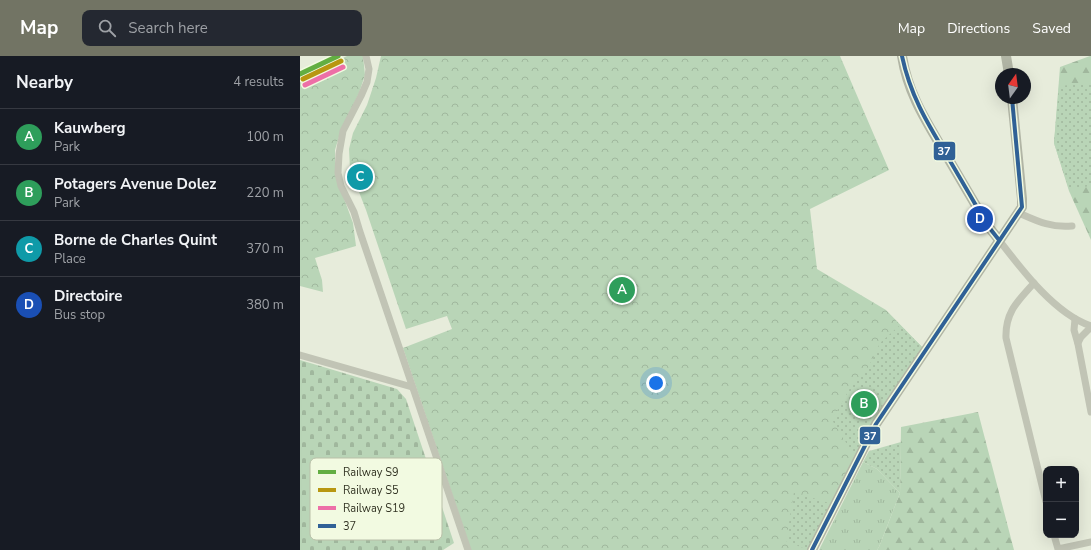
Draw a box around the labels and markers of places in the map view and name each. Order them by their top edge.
pin: C [347,162,373,192]
pin: D [967,204,993,234]
pin: A [609,275,635,305]
pin: B [851,389,877,419]

